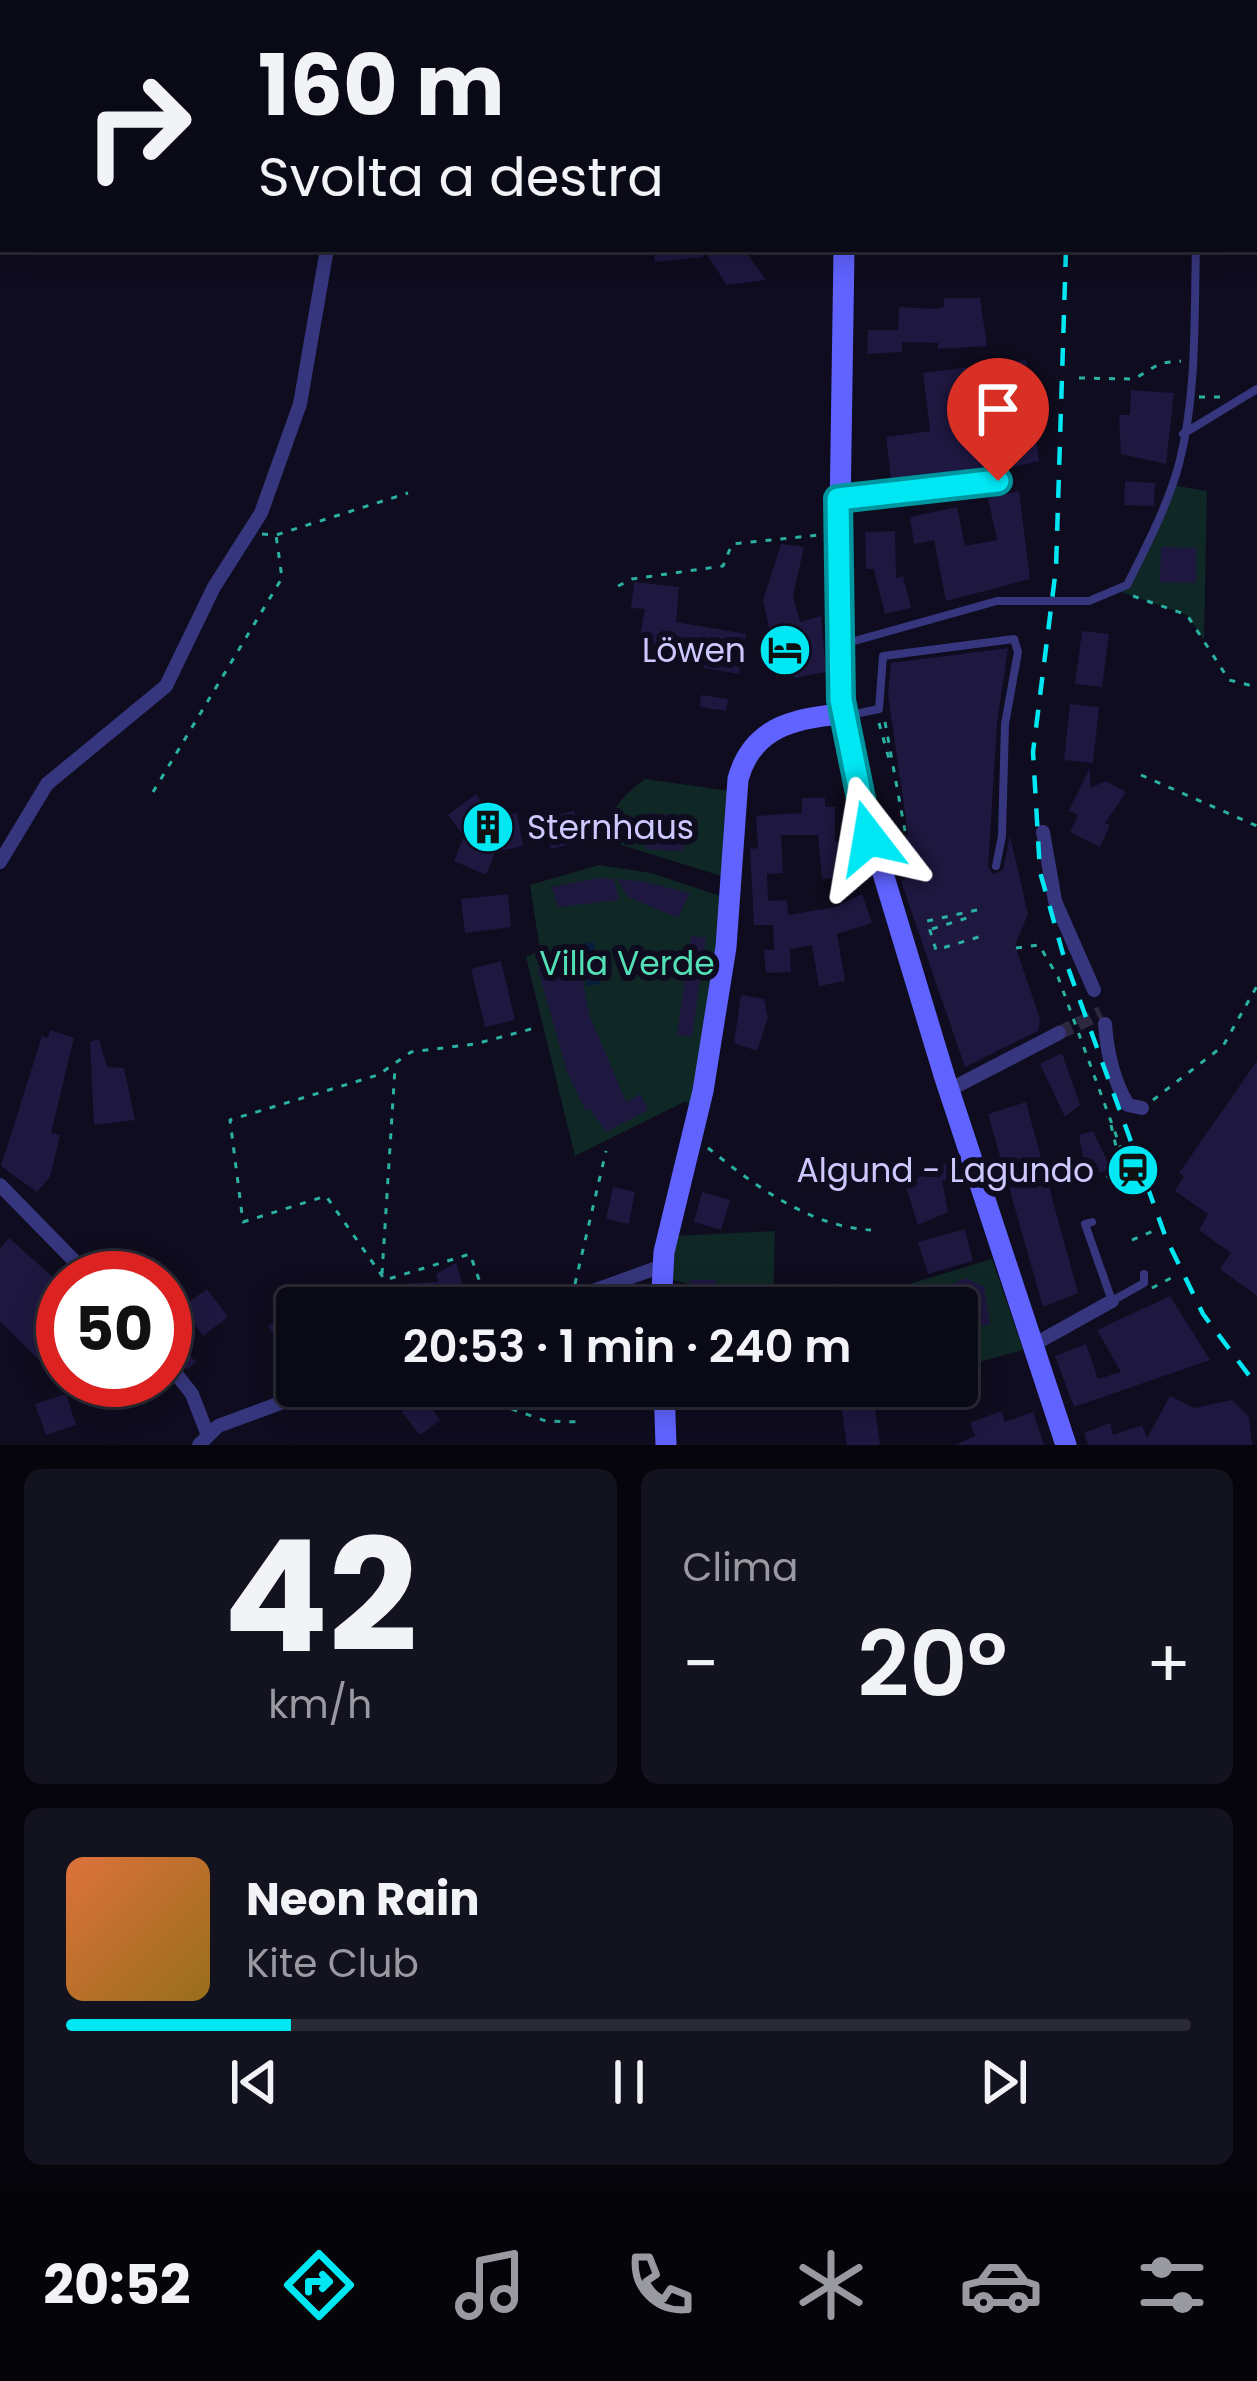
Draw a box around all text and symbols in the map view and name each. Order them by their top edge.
text: 160 m [258,27,505,144]
icon: right [60,48,216,204]
text: Svolta a destra [258,139,664,215]
pin [947,358,1049,481]
icon: arrive [965,376,1031,442]
hotel icon: Löwen [757,622,813,678]
place label: Löwen [642,627,746,674]
position arrow [806,775,932,901]
building icon: Sternhaus [460,799,516,855]
place label: Sternhaus [527,804,694,851]
park label: Villa Verde [539,940,715,987]
station icon: Algund - Lagundo [1105,1142,1161,1198]
place label: Algund - Lagundo [796,1147,1094,1194]
speed limit sign: 50 [36,1251,192,1407]
text: 20:53 · 1 min · 240 m [403,1315,851,1378]
text: 42 [223,1487,418,1706]
text: Clima [683,1540,798,1595]
text: 20° [858,1601,1007,1728]
text: − [683,1618,719,1710]
text: + [1146,1618,1191,1710]
text: km/h [268,1677,372,1732]
text: Neon Rain [246,1868,480,1931]
text: Kite Club [246,1936,419,1991]
icon: previous [221,2049,287,2115]
icon: pause [596,2049,662,2115]
icon: next [971,2049,1037,2115]
icon: directions [277,2243,361,2327]
icon: music [448,2243,532,2327]
icon: phone [618,2243,702,2327]
icon: climate [789,2243,873,2327]
icon: car [959,2243,1043,2327]
icon: filters [1130,2243,1214,2327]
text: 20:52 [43,2247,191,2323]

